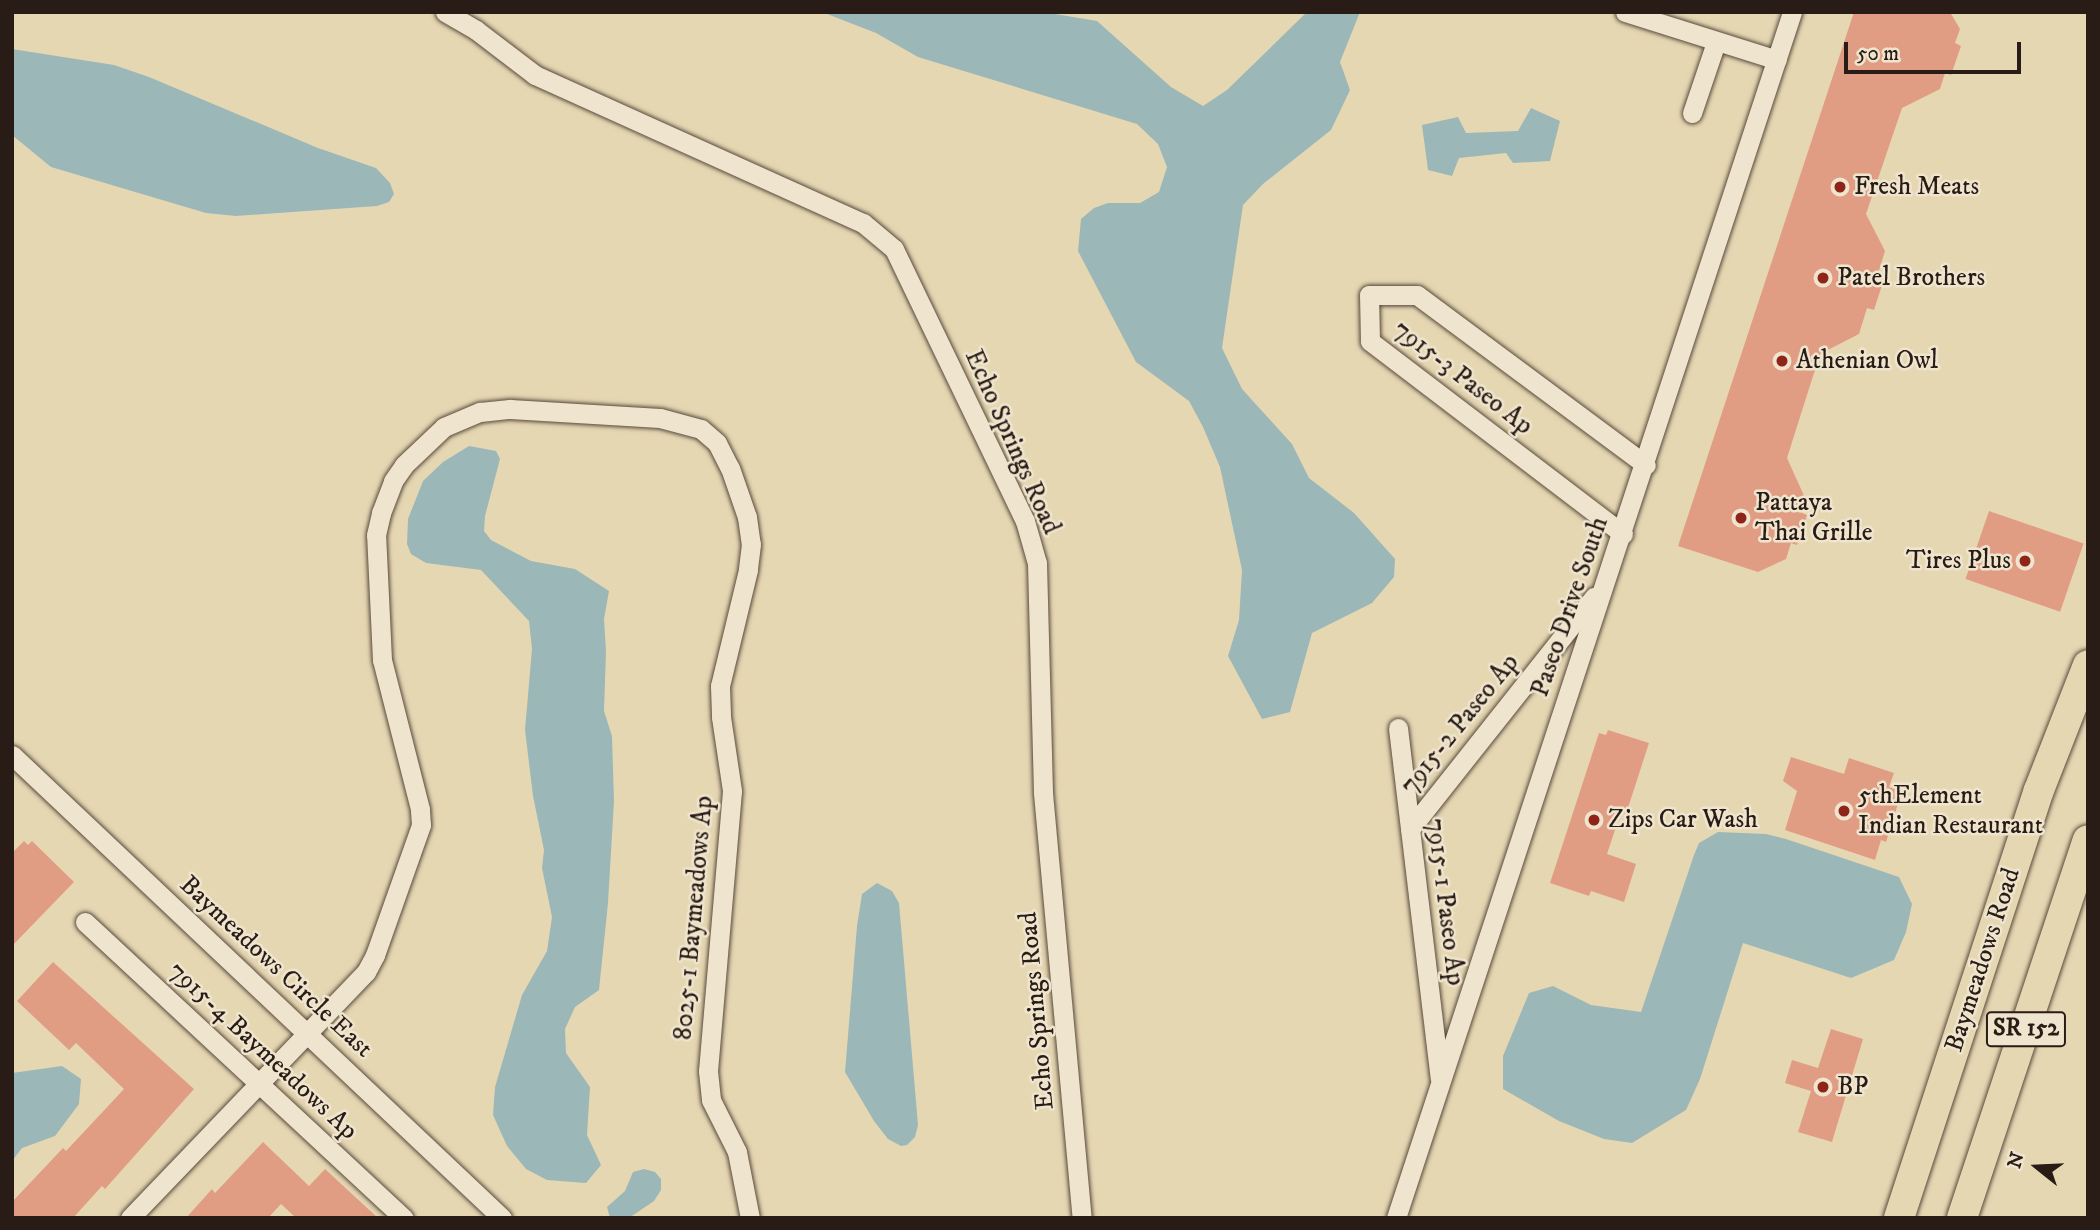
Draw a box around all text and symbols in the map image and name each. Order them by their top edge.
scale bar [1848,28,2025,72]
text: 50 m [1857,41,1899,67]
place label: Fresh Meats [1854,171,1979,203]
marker: Fresh Meats [1832,179,1848,195]
place label: Patel Brothers [1837,262,1985,294]
marker: Patel Brothers [1815,270,1831,286]
street label: 7915-3 Paseo Ap [1387,314,1539,442]
street label: Echo Springs Road [957,345,1067,539]
place label: Athenian Owl [1796,345,1938,377]
marker: Athenian Owl [1774,353,1790,369]
place label: Pattaya Thai Grille [1755,487,1873,548]
marker: Pattaya Thai Grille [1733,510,1749,526]
street label: Paseo Drive South [1525,513,1615,701]
place label: Tires Plus [1906,545,2011,577]
marker: Tires Plus [2017,553,2033,569]
street label: 7915-2 Paseo Ap [1394,648,1526,800]
place label: 5thElement Indian Restaurant [1858,780,2043,842]
street label: 8025-1 Baymeadows Ap [668,794,720,1042]
marker: 5thElement Indian Restaurant [1836,803,1852,819]
place label: Zips Car Wash [1608,804,1758,836]
marker: Zips Car Wash [1586,812,1602,828]
street label: 7915-1 Paseo Ap [1419,817,1471,987]
street label: Baymeadows Road [1939,864,2027,1056]
street label: Baymeadows Circle East [173,869,379,1065]
street label: Echo Springs Road [1013,911,1061,1111]
street label: 7915-4 Baymeadows Ap [162,955,364,1147]
road number: SR 152 [1986,1009,2066,1050]
place label: BP [1837,1071,1868,1103]
marker: BP [1815,1079,1831,1095]
north arrow [2002,1132,2072,1202]
text: N [2003,1149,2030,1171]

